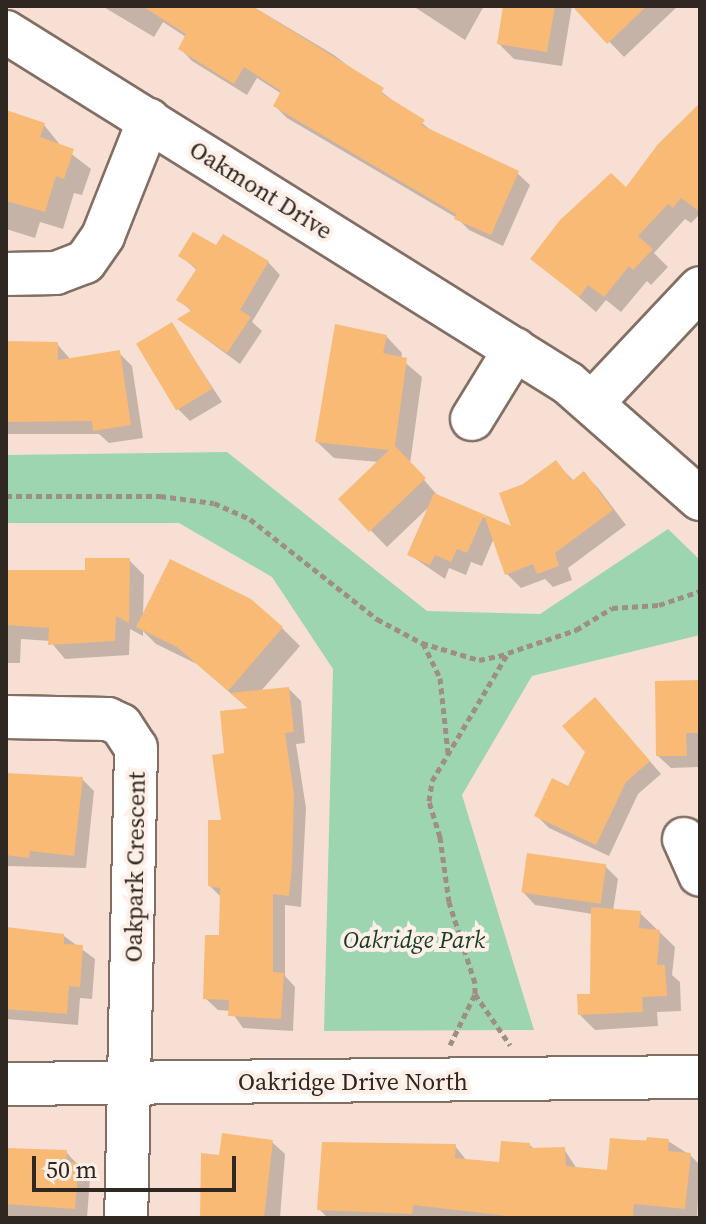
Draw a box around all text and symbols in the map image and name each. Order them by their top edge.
street label: Oakmont Drive [184,135,338,245]
street label: Oakpark Crescent [119,771,151,963]
park label: Oakridge Park [343,926,485,954]
street label: Oakridge Drive North [238,1068,468,1096]
scale bar [36,1140,240,1190]
text: 50 m [46,1153,97,1186]

